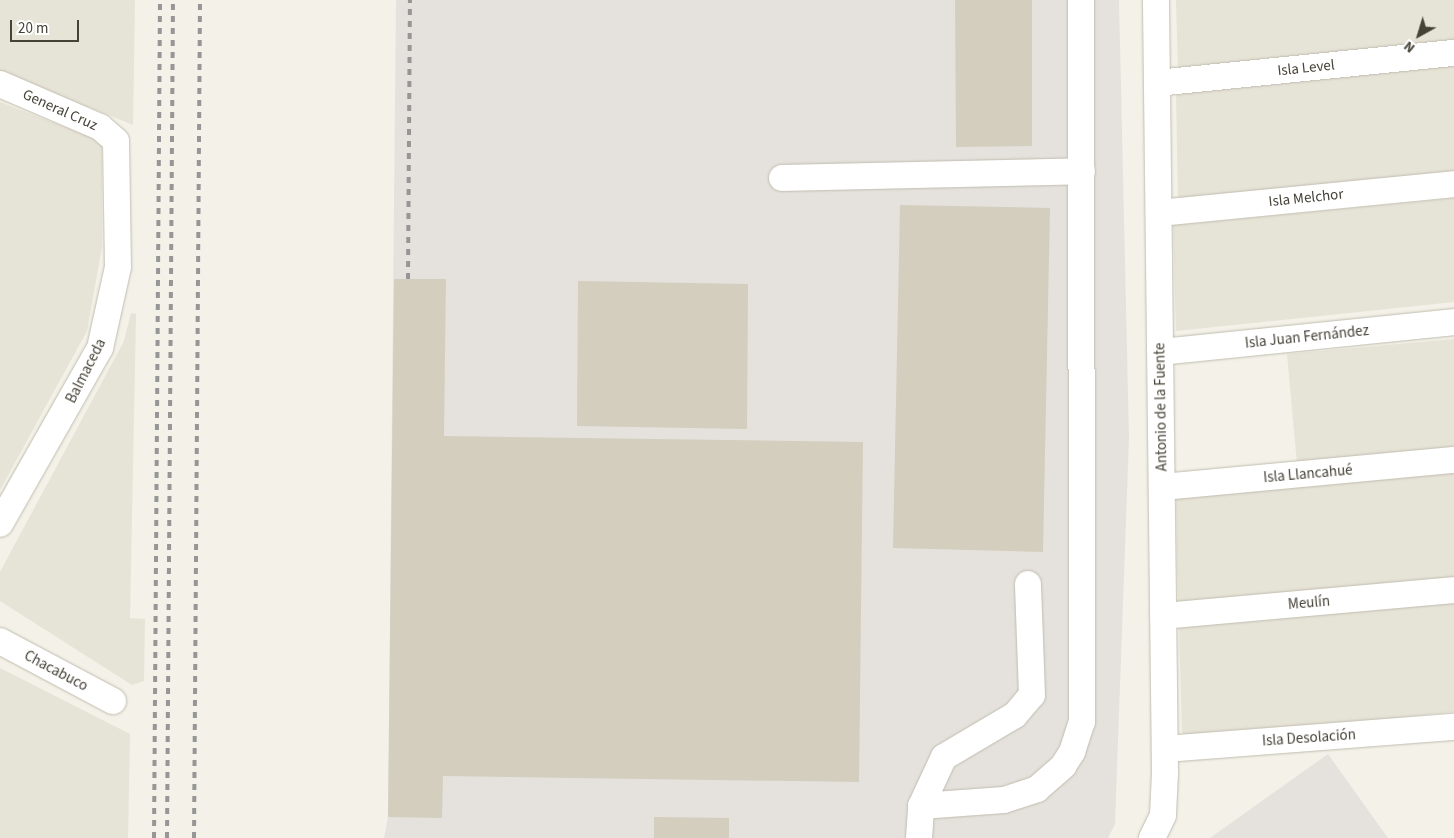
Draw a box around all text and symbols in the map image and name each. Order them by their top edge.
scale bar [12,10,81,42]
north arrow [1394,10,1444,60]
text: 20 m [18,18,48,39]
text: N [1400,36,1419,57]
street label: Isla Level [1276,56,1336,80]
street label: General Cruz [20,86,100,134]
street label: Isla Melchor [1268,185,1344,211]
street label: Isla Juan Fernández [1244,322,1370,352]
street label: Balmaceda [62,336,110,406]
street label: Antonio de la Fuente [1151,342,1171,472]
street label: Isla Llancahué [1263,461,1353,487]
street label: Meulín [1287,592,1331,614]
street label: Chacabuco [21,647,91,695]
street label: Isla Desolación [1262,726,1356,750]

